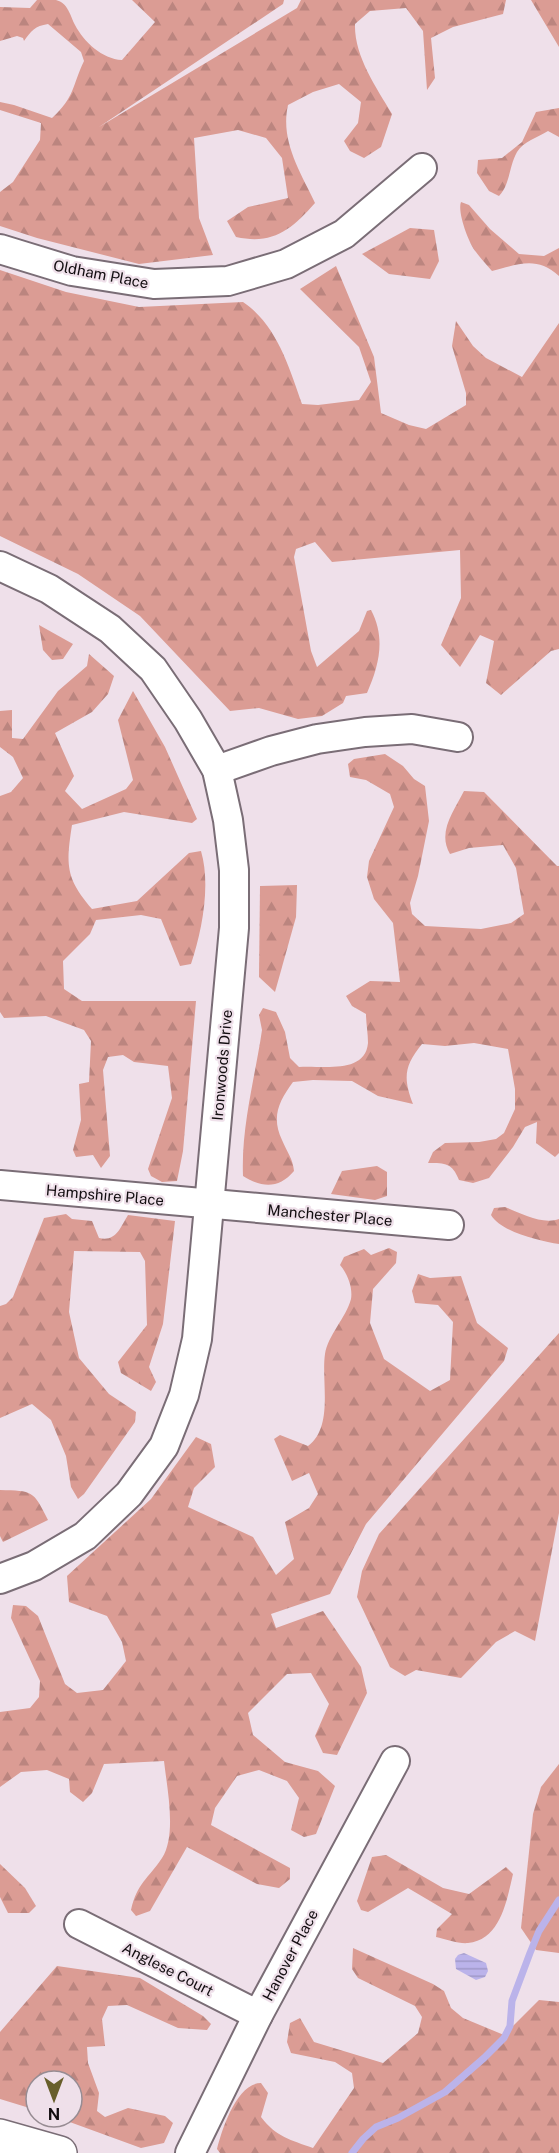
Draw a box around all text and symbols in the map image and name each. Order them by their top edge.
street label: Oldham Place [52,256,150,292]
street label: Ironwoods Drive [209,1009,235,1121]
street label: Hampshire Place [45,1181,165,1209]
street label: Manchester Place [267,1201,393,1229]
street label: Hanover Place [259,1906,321,2004]
street label: Anglese Court [120,1939,217,1999]
north arrow [24,2069,84,2129]
text: N [48,2104,60,2123]

